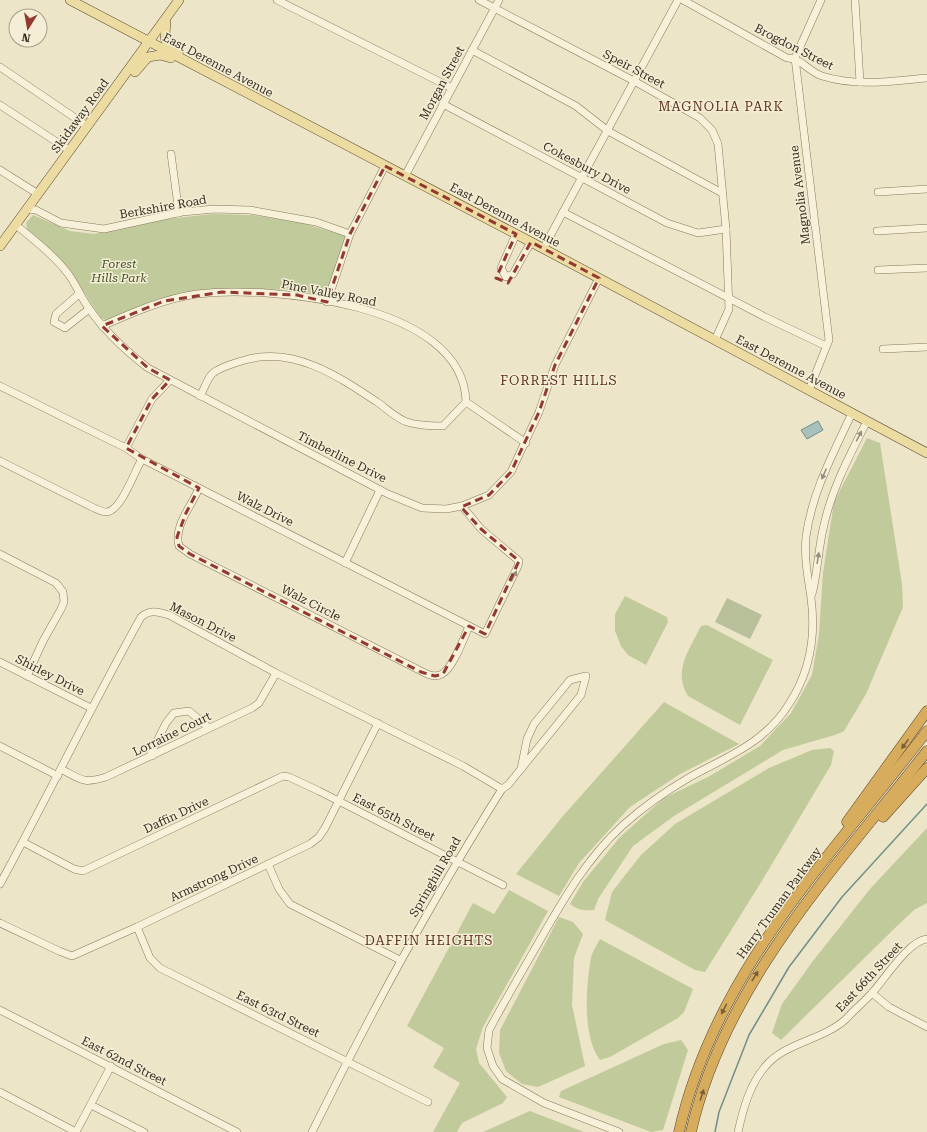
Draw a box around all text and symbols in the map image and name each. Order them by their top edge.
north arrow [8,8,48,48]
street label: Brogdon Street [752,21,836,73]
text: N [20,30,32,45]
street label: East Derenne Avenue [160,30,276,100]
street label: Morgan Street [417,43,468,122]
street label: Speir Street [601,47,668,91]
street label: Skidaway Road [48,76,112,156]
district label: MAGNOLIA PARK [658,99,784,114]
street label: Cokesbury Drive [541,139,634,197]
street label: Magnolia Avenue [787,144,813,245]
street label: East Derenne Avenue [447,180,563,250]
street label: Berkshire Road [118,192,208,222]
park label: Forest Hills Park [90,257,147,285]
street label: Pine Valley Road [280,277,378,309]
street label: East Derenne Avenue [733,332,849,402]
district label: FORREST HILLS [500,373,618,388]
street label: Timberline Drive [295,428,389,486]
one-way arrow [856,430,863,442]
one-way arrow [821,468,827,479]
street label: Walz Drive [234,489,296,529]
one-way arrow [815,552,821,564]
one-way arrow [511,570,517,581]
street label: Walz Circle [279,582,343,624]
street label: Mason Drive [167,599,239,645]
street label: Shirley Drive [13,652,87,699]
street label: Lorraine Court [131,709,214,759]
one-way arrow [901,738,909,749]
street label: East 65th Street [350,790,438,844]
street label: Daffin Drive [141,794,211,836]
street label: Springhill Road [406,834,464,920]
street label: Harry Truman Parkway [734,844,825,962]
street label: Armstrong Drive [168,851,261,905]
district label: DAFFIN HEIGHTS [365,933,493,948]
street label: East 66th Street [833,939,905,1015]
one-way arrow [751,971,759,981]
street label: East 63rd Street [234,988,322,1040]
one-way arrow [720,1003,727,1015]
street label: East 62nd Street [79,1033,169,1089]
one-way arrow [699,1088,705,1100]

